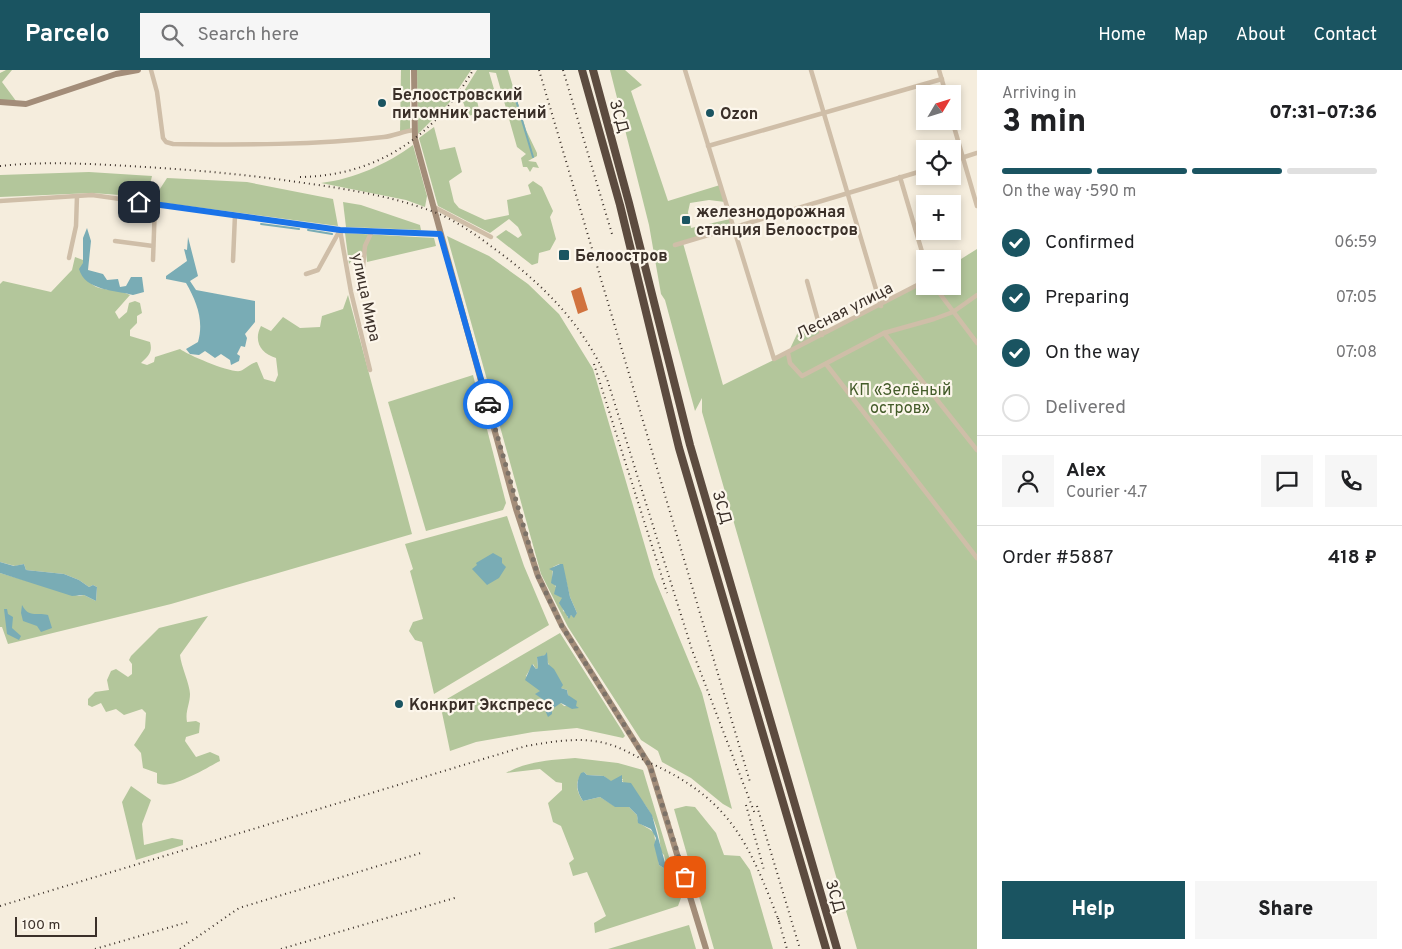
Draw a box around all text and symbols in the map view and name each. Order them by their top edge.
search box [140,13,490,58]
text: Parcelo [25,20,110,50]
icon: search [158,21,186,49]
text: Search here [198,23,299,47]
text: Home [1098,24,1146,47]
text: Map [1174,24,1208,47]
text: About [1236,24,1285,47]
text: Contact [1313,24,1377,47]
text: Arriving in [1002,84,1077,104]
north arrow [916,85,961,130]
map controls [916,85,961,295]
place label: Белоостровский питомник растений [392,86,547,124]
marker: Белоостровский питомник растений [376,97,388,109]
street label: ЗСД [604,97,632,136]
text: 07:31–07:36 [1269,101,1377,125]
text: 3 min [1002,103,1086,143]
place label: Ozon [720,105,758,125]
marker: Ozon [704,107,716,119]
button: locate [916,140,961,185]
pin [118,181,160,223]
text: On the way · 590 m [1002,182,1136,202]
icon: home [125,188,153,216]
button: + [916,195,961,240]
place label: железнодорожная станция Белоостров [696,203,858,241]
marker: железнодорожная станция Белоостров [680,214,692,226]
icon: check [1002,229,1030,257]
text: Confirmed [1045,231,1135,255]
text: 06:59 [1334,233,1377,253]
place label: Белоостров [575,247,668,267]
marker: Белоостров [557,248,571,262]
button: − [916,250,961,295]
street label: улица Мира [346,251,384,343]
street label: Лесная улица [793,279,897,345]
icon: check [1002,284,1030,312]
text: Preparing [1045,286,1129,310]
text: 07:05 [1336,288,1377,308]
icon: check [1002,339,1030,367]
text: On the way [1045,341,1140,365]
text: 07:08 [1336,343,1377,363]
courier [463,379,513,429]
park label: КП «Зелёный остров» [849,381,951,419]
icon: car [474,390,502,418]
text: Delivered [1045,396,1126,420]
button: person [1002,455,1054,507]
button: chat [1261,455,1313,507]
button: phone [1325,455,1377,507]
text: Alex [1066,459,1106,483]
text: Courier · 4.7 [1066,483,1147,503]
street label: ЗСД [707,488,735,527]
text: Order #5887 [1002,546,1114,570]
text: 418 ₽ [1328,546,1377,570]
place label: Конкрит Экспресс [409,696,553,716]
marker: Конкрит Экспресс [393,698,405,710]
pin [664,856,706,898]
icon: bag [671,863,699,891]
street label: ЗСД [820,877,848,916]
button: Help [1002,881,1185,939]
button: Share [1195,881,1377,939]
scale bar [15,914,98,937]
text: 100 m [22,917,60,934]

